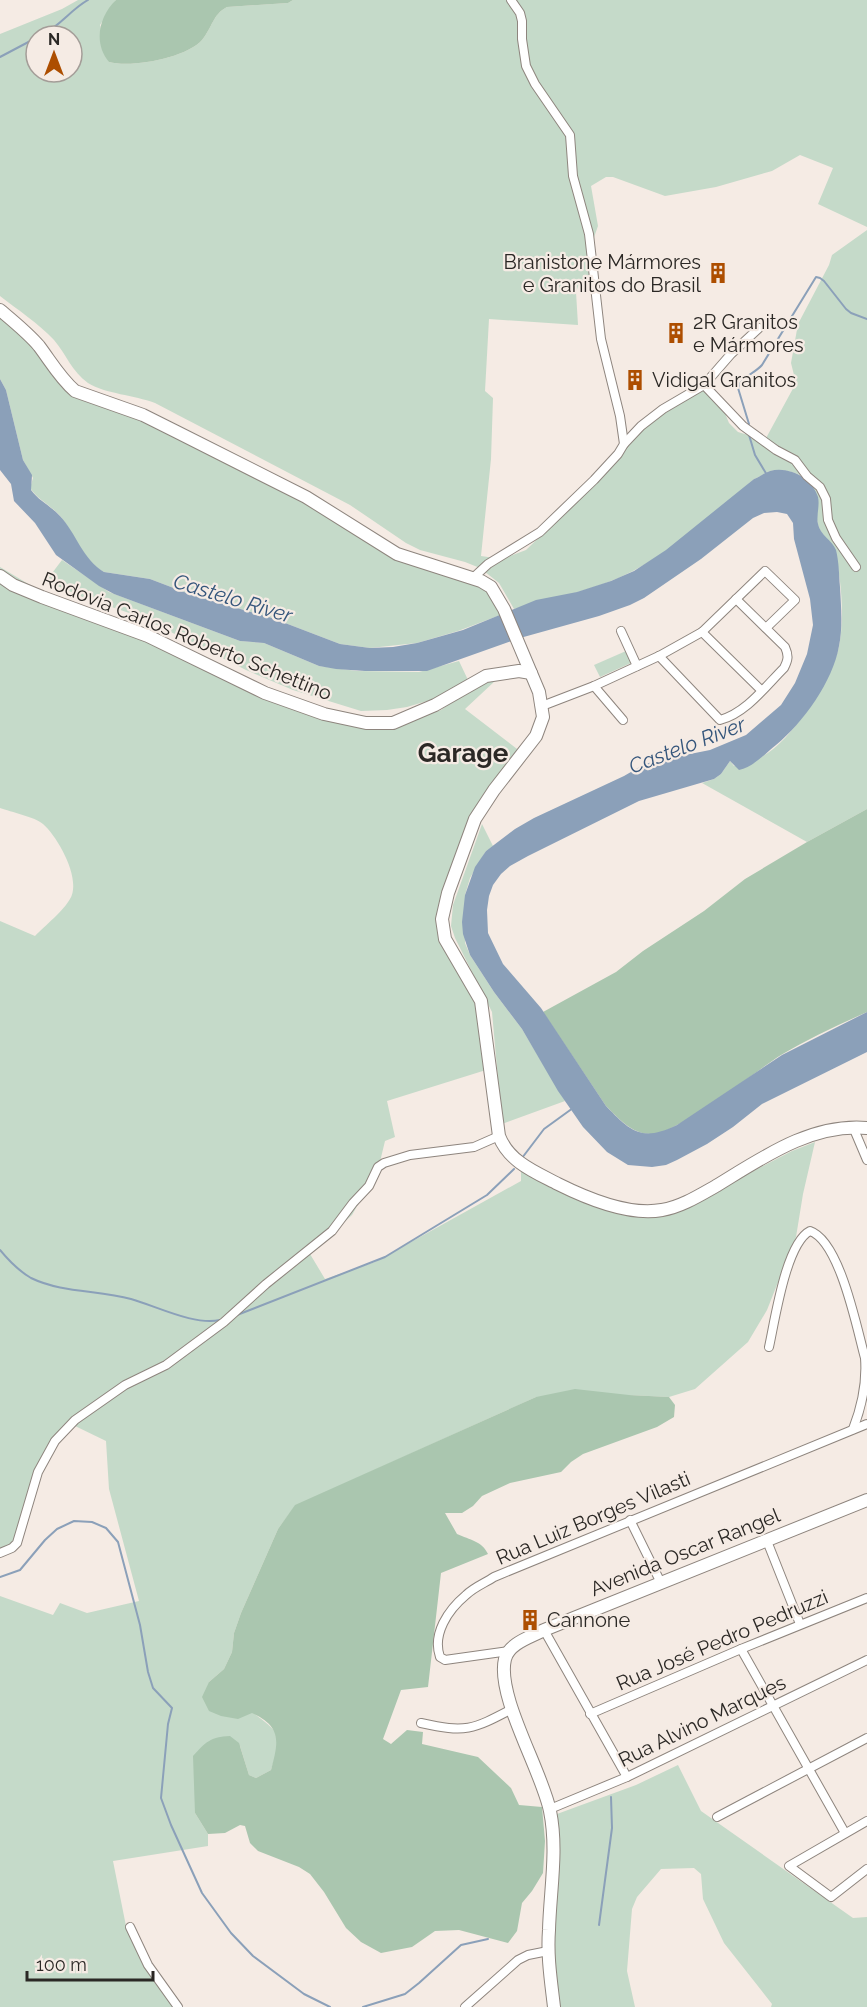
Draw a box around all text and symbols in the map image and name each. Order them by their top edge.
north arrow [24,24,84,84]
text: N [48,30,60,49]
place label: Branistone Mármores e Granitos do Brasil [503,250,702,297]
building icon: Branistone Mármores e Granitos do Brasil [706,261,730,285]
place label: 2R Granitos e Mármores [693,310,804,357]
building icon: 2R Granitos e Mármores [664,321,688,345]
building icon: Vidigal Granitos [623,368,647,392]
place label: Vidigal Granitos [652,368,796,392]
street label: Rodovia Carlos Roberto Schettino [39,567,335,705]
water label: Castelo River [171,568,296,628]
water label: Castelo River [625,711,750,779]
district label: Garage [418,738,509,768]
street label: Rua Luiz Borges Vilasti [492,1466,694,1570]
street label: Avenida Oscar Rangel [587,1503,784,1601]
street label: Rua José Pedro Pedruzzi [613,1584,831,1696]
building icon: Cannone [518,1608,542,1632]
place label: Cannone [547,1608,630,1632]
street label: Rua Alvino Marques [614,1670,790,1772]
scale bar [27,1944,153,1982]
text: 100 m [36,1954,87,1975]

